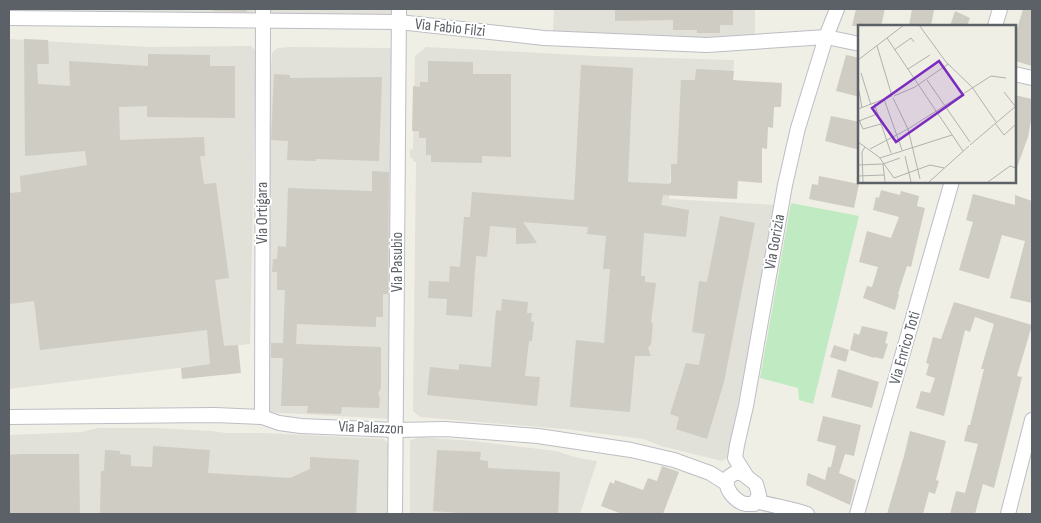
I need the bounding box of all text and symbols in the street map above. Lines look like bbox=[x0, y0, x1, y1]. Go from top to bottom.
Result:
street label: Via Fabio Filzi bbox=[414, 15, 486, 41]
inset map bbox=[858, 25, 1016, 182]
street label: Via Ortigara bbox=[253, 182, 272, 244]
street label: Via Gorizia bbox=[761, 213, 789, 271]
street label: Via Pasubio bbox=[388, 232, 407, 292]
street label: Via Enrico Toti bbox=[885, 309, 925, 387]
street label: Via Palazzon bbox=[338, 417, 404, 439]

